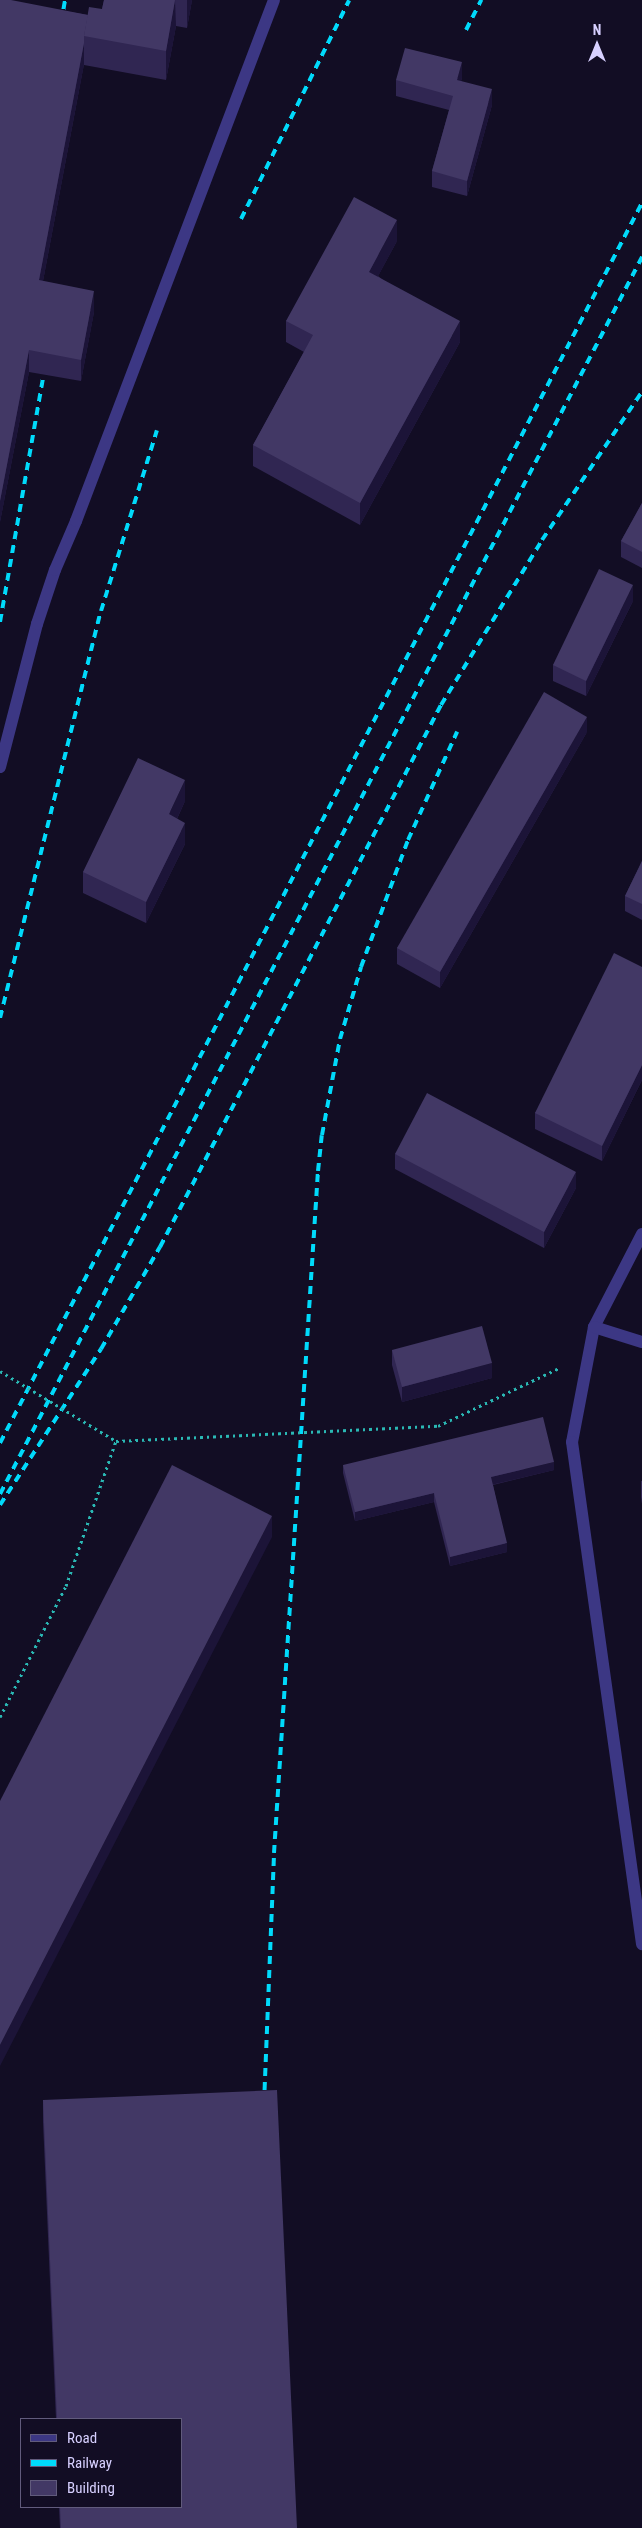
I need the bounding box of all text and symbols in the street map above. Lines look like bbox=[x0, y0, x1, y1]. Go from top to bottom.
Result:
north arrow bbox=[572, 20, 622, 70]
text: N bbox=[593, 22, 601, 38]
legend bbox=[20, 2418, 182, 2508]
text: Road bbox=[67, 2429, 97, 2447]
text: Railway bbox=[67, 2454, 112, 2472]
text: Building bbox=[67, 2479, 115, 2497]

